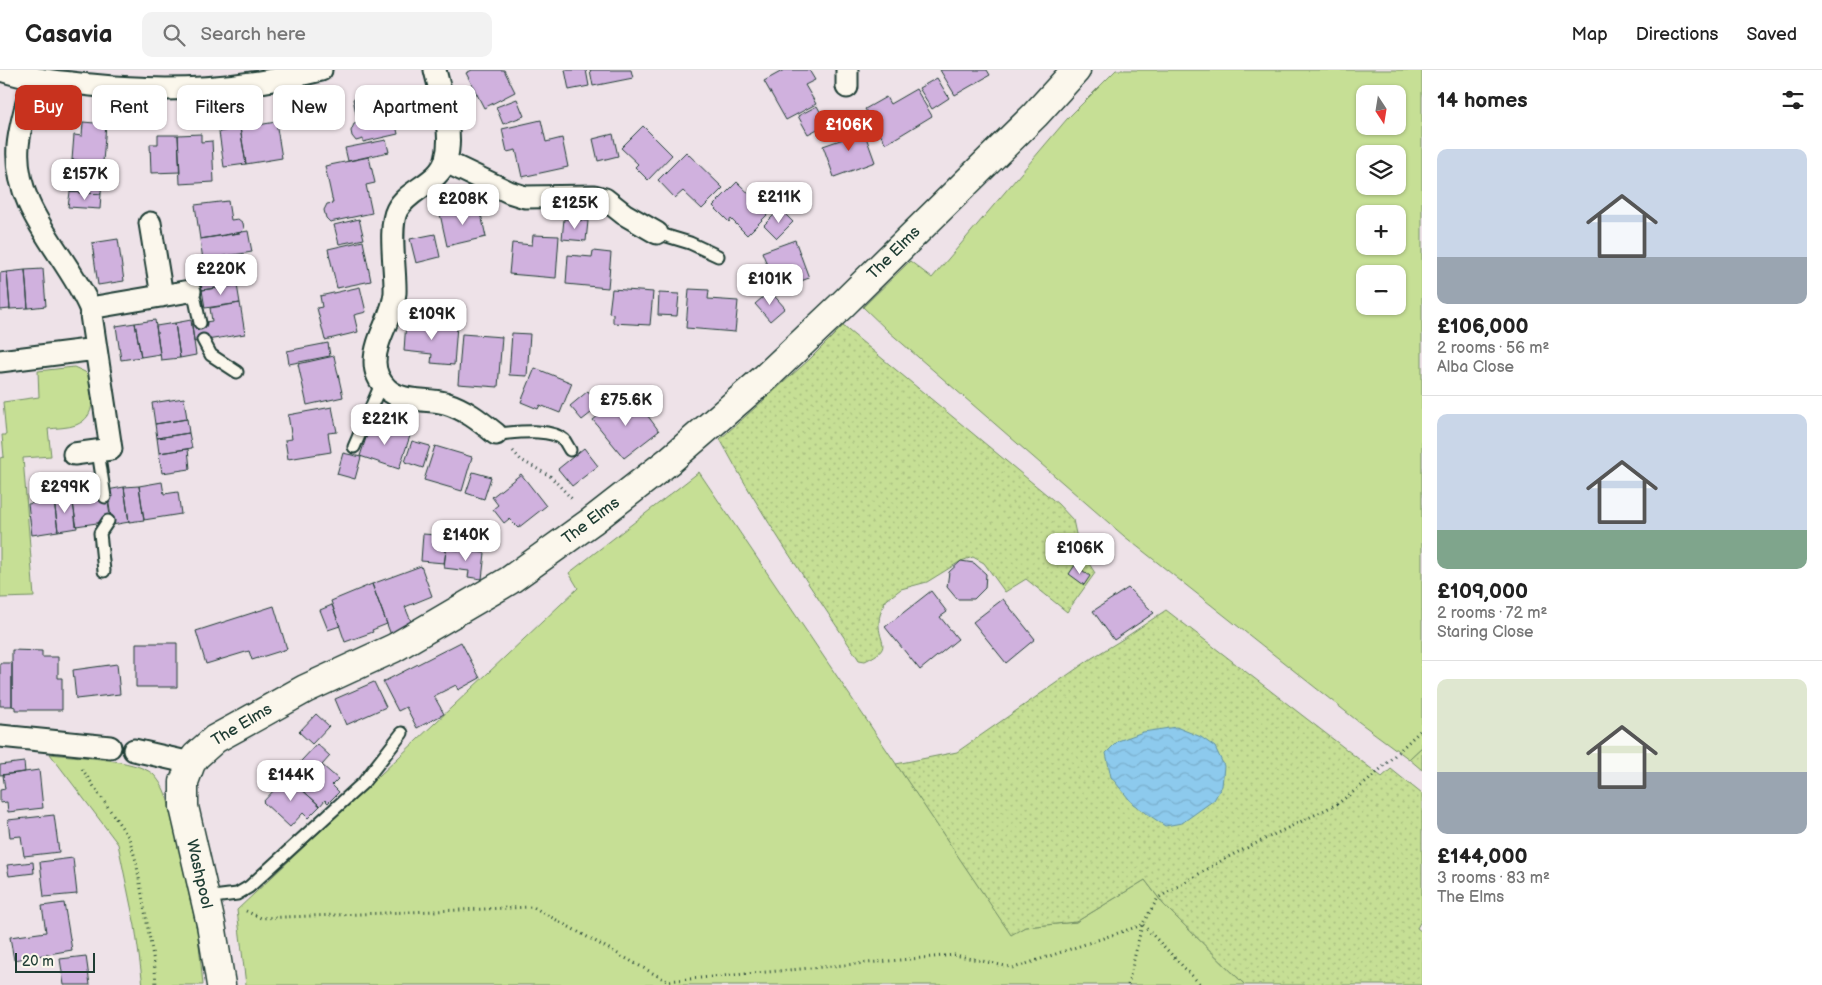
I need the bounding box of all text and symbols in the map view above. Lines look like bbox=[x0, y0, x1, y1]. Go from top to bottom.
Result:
search box bbox=[142, 12, 492, 57]
text: Casavia bbox=[25, 20, 112, 49]
icon: search bbox=[160, 21, 188, 49]
text: Search here bbox=[200, 23, 306, 46]
text: Map bbox=[1572, 24, 1608, 45]
text: Directions bbox=[1636, 24, 1718, 45]
text: Saved bbox=[1746, 24, 1797, 45]
chip: Buy bbox=[15, 85, 82, 130]
chip: Rent bbox=[92, 85, 167, 130]
chip: Filters bbox=[177, 85, 263, 130]
chip: New bbox=[273, 85, 345, 130]
chip: Apartment bbox=[355, 85, 476, 130]
north arrow bbox=[1356, 85, 1406, 135]
map controls bbox=[1356, 85, 1406, 315]
icon: filters bbox=[1779, 86, 1807, 114]
text: 14 homes bbox=[1437, 88, 1528, 113]
pin: £106K bbox=[814, 109, 884, 152]
text: £106K bbox=[825, 116, 873, 135]
button: layers bbox=[1356, 145, 1406, 195]
pin: £157K bbox=[50, 158, 120, 201]
text: £157K bbox=[62, 165, 108, 184]
icon: home bbox=[1577, 181, 1667, 271]
pin: £211K bbox=[744, 182, 814, 224]
pin: £208K bbox=[428, 184, 498, 226]
pin: £125K bbox=[540, 188, 610, 230]
text: £211K bbox=[757, 188, 801, 207]
text: £208K bbox=[438, 190, 488, 209]
text: £125K bbox=[552, 194, 598, 213]
button: + bbox=[1356, 205, 1406, 255]
street label: The Elms bbox=[864, 223, 924, 283]
pin: £220K bbox=[186, 254, 256, 296]
text: £220K bbox=[196, 260, 246, 279]
pin: £101K bbox=[735, 264, 805, 306]
button: − bbox=[1356, 265, 1406, 315]
text: £101K bbox=[748, 270, 792, 289]
pin: £109K bbox=[397, 298, 467, 341]
text: £109K bbox=[409, 305, 455, 324]
text: £106,000 bbox=[1437, 314, 1529, 339]
text: 2 rooms · 56 m² bbox=[1437, 339, 1549, 358]
text: Alba Close bbox=[1437, 358, 1514, 377]
pin: £75.6K bbox=[585, 384, 667, 427]
text: £75.6K bbox=[600, 391, 652, 410]
pin: £221K bbox=[350, 404, 420, 446]
text: £221K bbox=[362, 410, 408, 429]
icon: home bbox=[1577, 447, 1667, 537]
pin: £299K bbox=[30, 472, 100, 514]
text: £299K bbox=[40, 478, 90, 497]
street label: The Elms bbox=[558, 493, 624, 549]
pin: £140K bbox=[431, 520, 501, 562]
text: £140K bbox=[443, 526, 489, 545]
pin: £106K bbox=[1045, 532, 1115, 575]
text: £106K bbox=[1056, 539, 1104, 558]
text: £109,000 bbox=[1437, 579, 1528, 604]
text: 2 rooms · 72 m² bbox=[1437, 604, 1547, 623]
text: Staring Close bbox=[1437, 623, 1534, 642]
street label: The Elms bbox=[208, 700, 276, 750]
icon: home bbox=[1577, 712, 1667, 802]
pin: £144K bbox=[256, 760, 326, 802]
text: £144K bbox=[268, 766, 314, 785]
street label: Washpool bbox=[182, 838, 216, 910]
text: £144,000 bbox=[1437, 844, 1528, 869]
text: 3 rooms · 83 m² bbox=[1437, 869, 1550, 888]
text: The Elms bbox=[1437, 888, 1504, 907]
scale bar bbox=[15, 950, 95, 973]
text: 20 m bbox=[22, 953, 54, 970]

